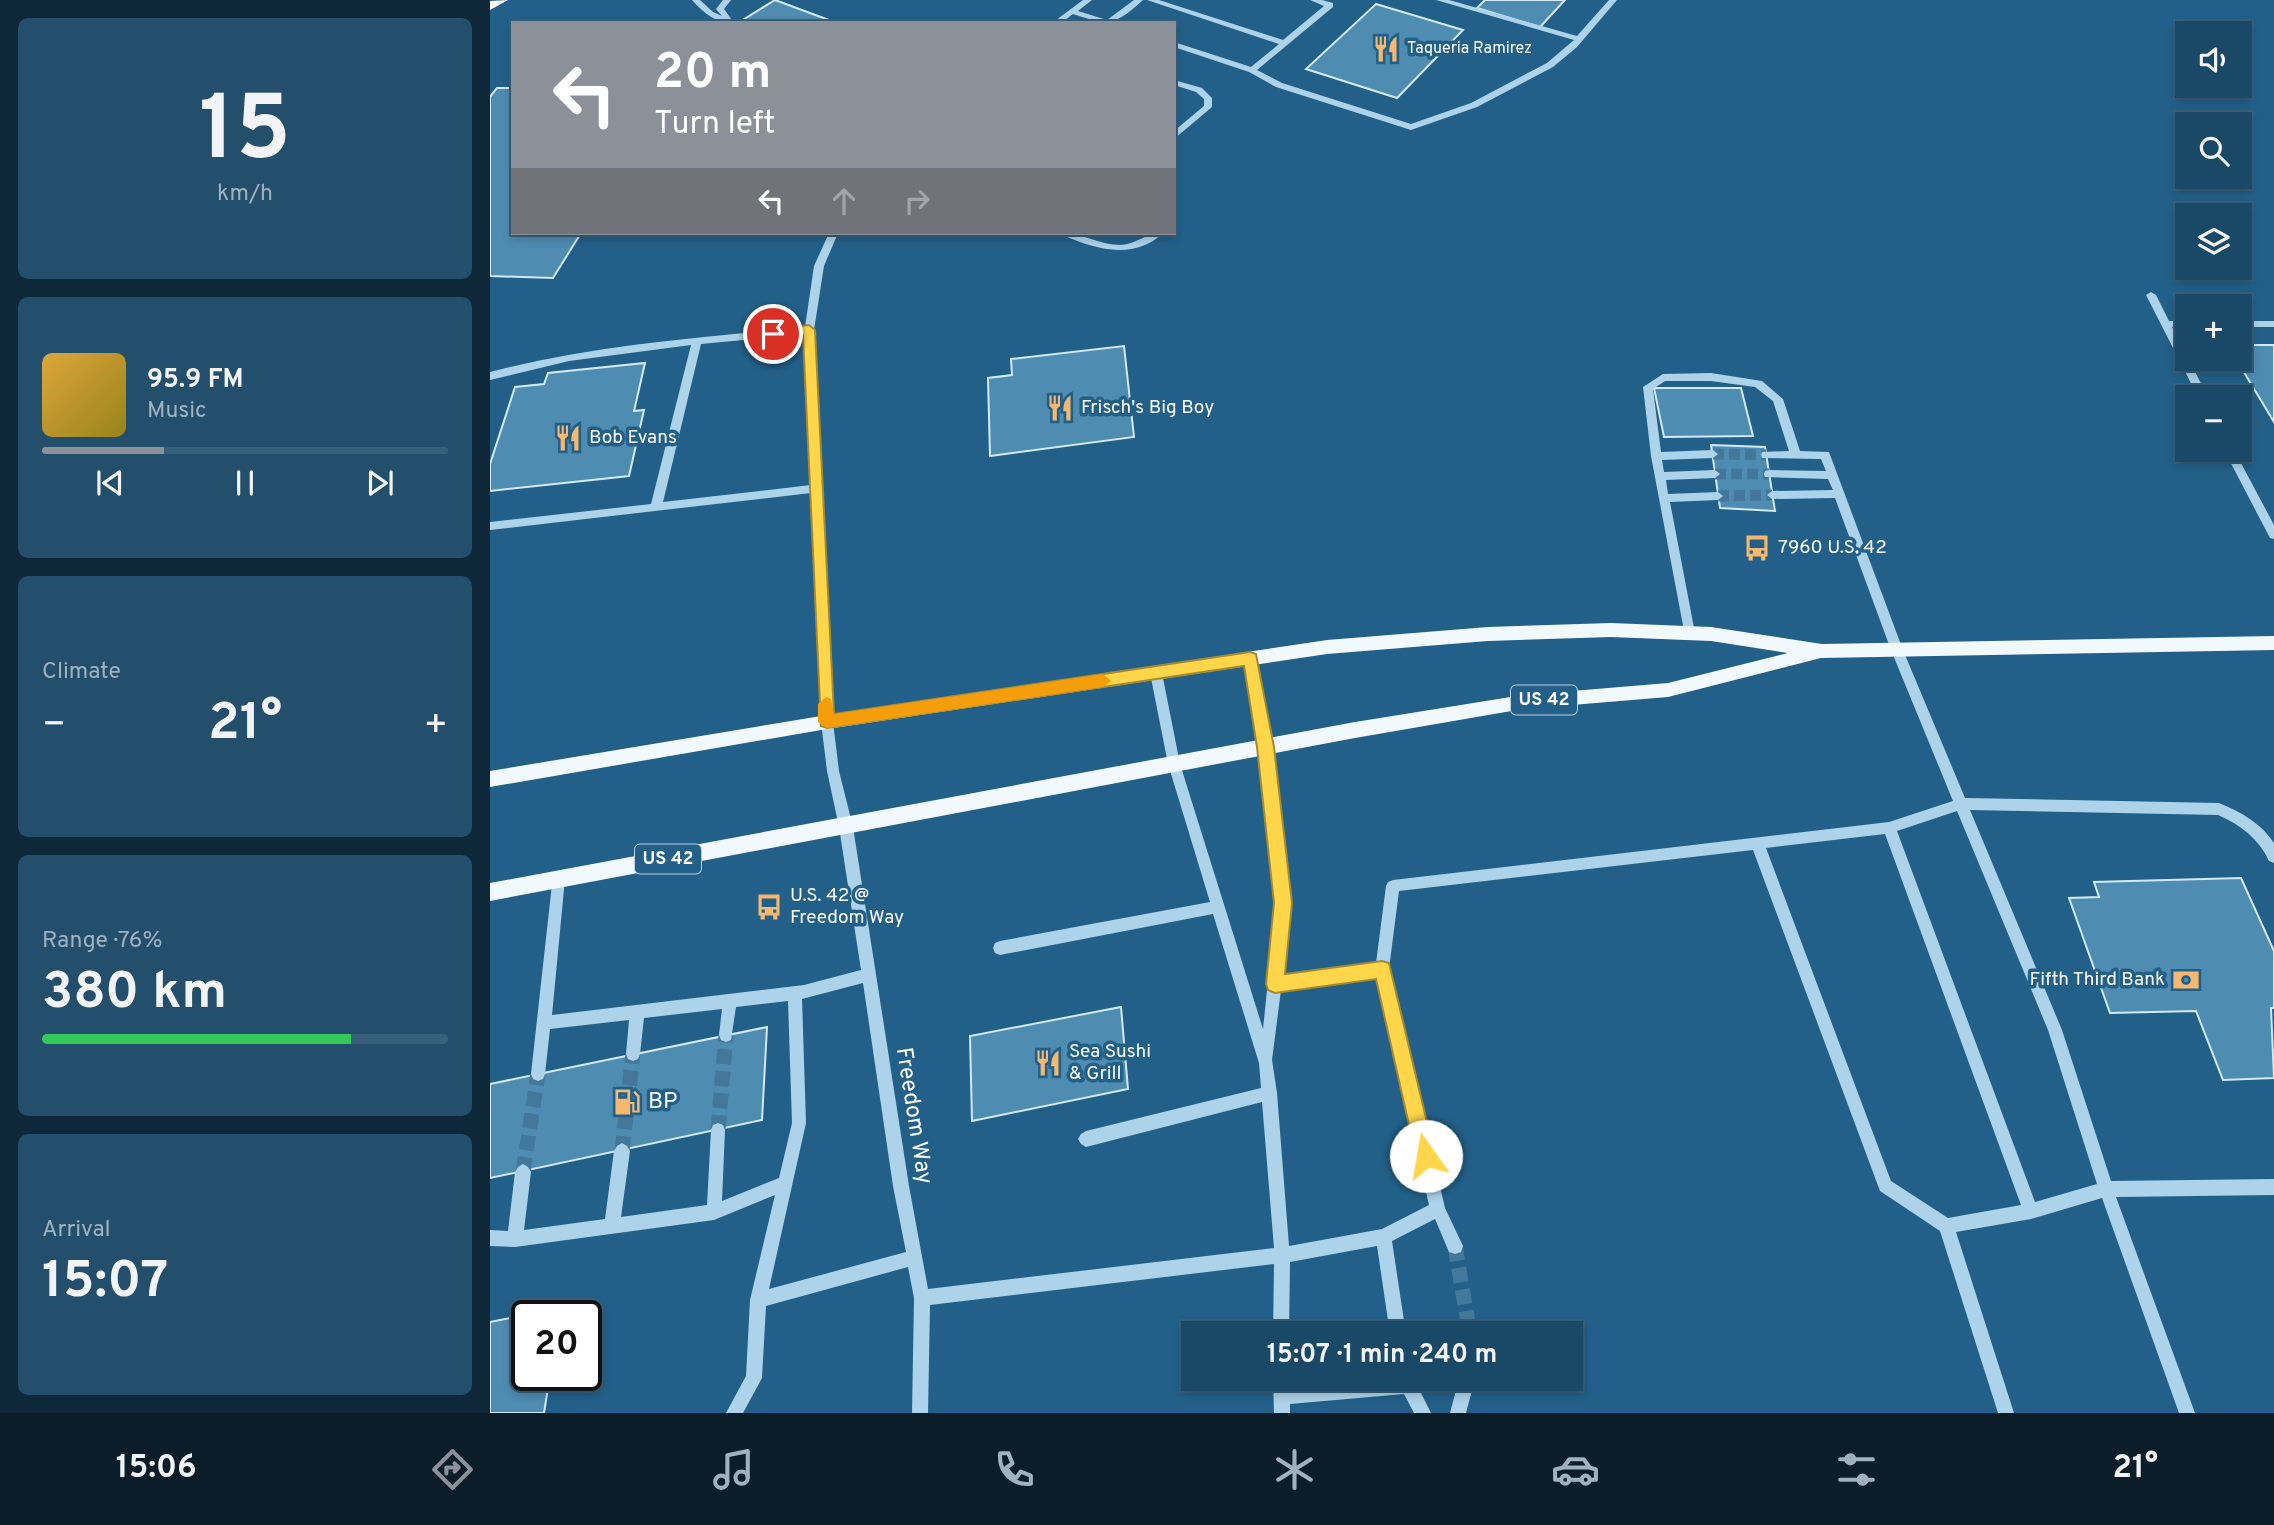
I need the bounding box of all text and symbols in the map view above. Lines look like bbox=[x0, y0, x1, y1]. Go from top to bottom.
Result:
map controls bbox=[2175, 21, 2252, 462]
button: sound bbox=[2175, 21, 2252, 98]
restaurant icon: Taqueria Ramirez bbox=[1371, 34, 1401, 64]
place label: Taqueria Ramirez bbox=[1407, 39, 1532, 59]
text: 20 m bbox=[654, 44, 771, 106]
icon: left bbox=[539, 49, 630, 140]
text: 15 bbox=[199, 77, 291, 192]
text: Turn left bbox=[654, 105, 775, 145]
button: search bbox=[2175, 112, 2252, 189]
text: km/h bbox=[217, 180, 273, 209]
icon: left bbox=[752, 182, 790, 220]
icon: ahead bbox=[825, 182, 863, 220]
icon: right bbox=[898, 182, 936, 220]
button: layers bbox=[2175, 203, 2252, 280]
button: + bbox=[2175, 294, 2252, 371]
pin bbox=[743, 304, 803, 364]
icon: arrive bbox=[754, 315, 792, 353]
text: 95.9 FM bbox=[147, 364, 244, 397]
button: − bbox=[2175, 385, 2252, 462]
restaurant icon: Frisch's Big Boy bbox=[1045, 393, 1075, 423]
place label: Frisch's Big Boy bbox=[1081, 396, 1214, 420]
text: Music bbox=[147, 397, 207, 426]
restaurant icon: Bob Evans bbox=[553, 423, 583, 453]
place label: Bob Evans bbox=[589, 426, 677, 450]
icon: previous bbox=[91, 464, 129, 502]
icon: pause bbox=[226, 464, 264, 502]
icon: next bbox=[361, 464, 399, 502]
bus stop icon: 7960 U.S. 42 bbox=[1742, 533, 1772, 563]
place label: 7960 U.S. 42 bbox=[1778, 536, 1887, 560]
text: Climate bbox=[42, 658, 121, 687]
road number: US 42 bbox=[1511, 686, 1577, 714]
text: 21° bbox=[208, 692, 282, 758]
text: − bbox=[42, 702, 67, 751]
text: + bbox=[423, 702, 448, 751]
road number: US 42 bbox=[635, 844, 701, 874]
place label: U.S. 42 @ Freedom Way bbox=[790, 884, 904, 930]
bus stop icon: U.S. 42 @ Freedom Way bbox=[754, 892, 784, 922]
text: Range · 76% bbox=[42, 927, 162, 956]
text: 380 km bbox=[42, 961, 227, 1027]
bank icon: Fifth Third Bank bbox=[2171, 965, 2201, 995]
place label: Fifth Third Bank bbox=[2029, 968, 2165, 992]
place label: Sea Sushi & Grill bbox=[1069, 1040, 1151, 1086]
street label: Freedom Way bbox=[888, 1045, 938, 1187]
restaurant icon: Sea Sushi & Grill bbox=[1033, 1048, 1063, 1078]
fuel station icon: BP bbox=[612, 1087, 642, 1117]
place label: BP bbox=[648, 1088, 677, 1117]
position arrow bbox=[1389, 1119, 1463, 1193]
text: Arrival bbox=[42, 1216, 111, 1245]
text: 15:07 bbox=[42, 1250, 168, 1316]
speed limit sign: 20 bbox=[511, 1300, 602, 1391]
text: 15:07 · 1 min · 240 m bbox=[1267, 1339, 1497, 1372]
icon: directions bbox=[428, 1445, 477, 1494]
icon: music bbox=[709, 1445, 758, 1494]
icon: phone bbox=[990, 1445, 1039, 1494]
icon: climate bbox=[1270, 1445, 1319, 1494]
icon: car bbox=[1551, 1445, 1600, 1494]
icon: filters bbox=[1832, 1445, 1881, 1494]
text: 15:06 bbox=[116, 1449, 197, 1489]
text: 21° bbox=[2112, 1449, 2158, 1489]

